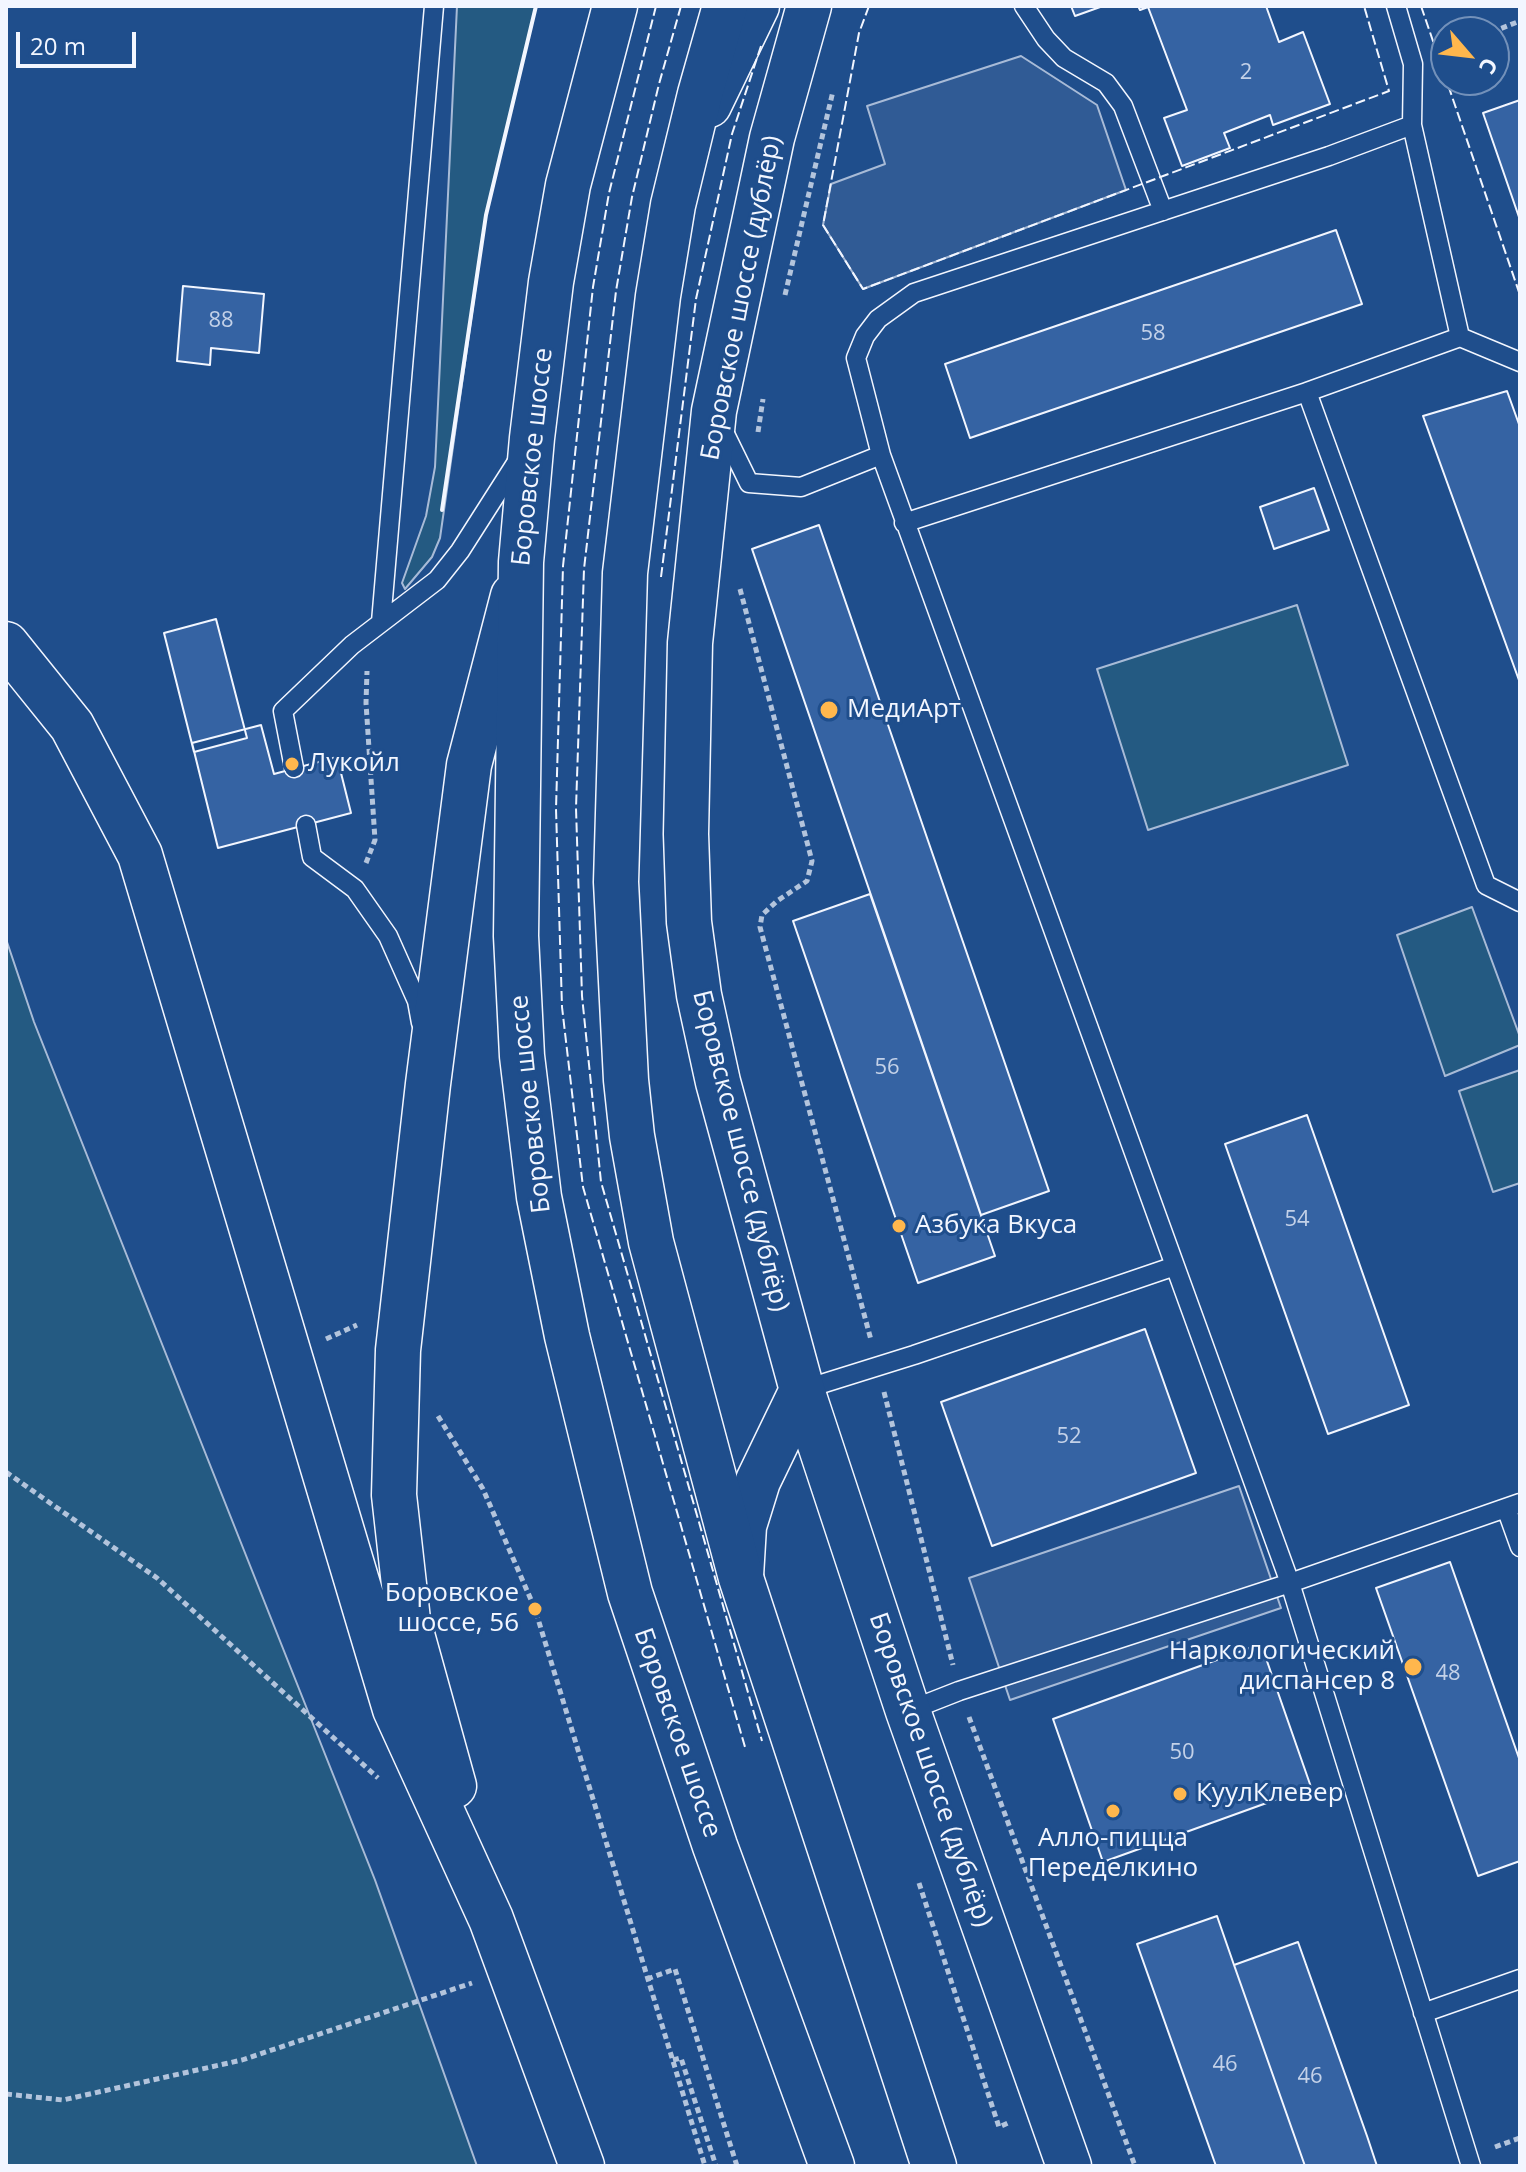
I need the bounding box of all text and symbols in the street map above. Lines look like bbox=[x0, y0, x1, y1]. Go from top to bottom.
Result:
scale bar bbox=[20, 16, 140, 66]
north arrow bbox=[1430, 16, 1510, 96]
text: 20 m bbox=[30, 29, 86, 62]
text: С bbox=[1473, 53, 1506, 80]
house number: 2 bbox=[1240, 60, 1252, 86]
street label: Боровское шоссе (дублёр) bbox=[695, 133, 789, 463]
house number: 88 bbox=[208, 308, 234, 334]
house number: 58 bbox=[1140, 321, 1166, 347]
street label: Боровское шоссе bbox=[506, 346, 560, 568]
place label: МедиАрт bbox=[847, 694, 961, 726]
marker: МедиАрт bbox=[818, 699, 840, 721]
place label: Лукойл bbox=[308, 748, 400, 780]
marker: Лукойл bbox=[283, 755, 301, 773]
street label: Боровское шоссе (дублёр) bbox=[685, 987, 795, 1315]
street label: Боровское шоссе bbox=[504, 993, 558, 1215]
house number: 56 bbox=[874, 1055, 900, 1081]
house number: 54 bbox=[1284, 1207, 1310, 1233]
place label: Азбука Вкуса bbox=[915, 1210, 1077, 1242]
marker: Азбука Вкуса bbox=[890, 1217, 908, 1235]
house number: 52 bbox=[1056, 1424, 1082, 1450]
place label: Боровское шоссе, 56 bbox=[385, 1578, 519, 1640]
marker: Боровское шоссе, 56 bbox=[526, 1600, 544, 1618]
street label: Боровское шоссе (дублёр) bbox=[862, 1609, 998, 1931]
street label: Боровское шоссе bbox=[627, 1624, 727, 1842]
place label: Наркологический диспансер 8 bbox=[1169, 1636, 1395, 1698]
marker: Наркологический диспансер 8 bbox=[1402, 1656, 1424, 1678]
house number: 48 bbox=[1435, 1661, 1461, 1687]
house number: 50 bbox=[1169, 1740, 1195, 1766]
place label: КуулКлевер bbox=[1196, 1778, 1344, 1810]
marker: КуулКлевер bbox=[1171, 1785, 1189, 1803]
marker: Алло-пицца Переделкино bbox=[1104, 1802, 1122, 1820]
place label: Алло-пицца Переделкино bbox=[1028, 1823, 1198, 1884]
house number: 46 bbox=[1212, 2052, 1238, 2078]
house number: 46 bbox=[1297, 2064, 1323, 2090]

